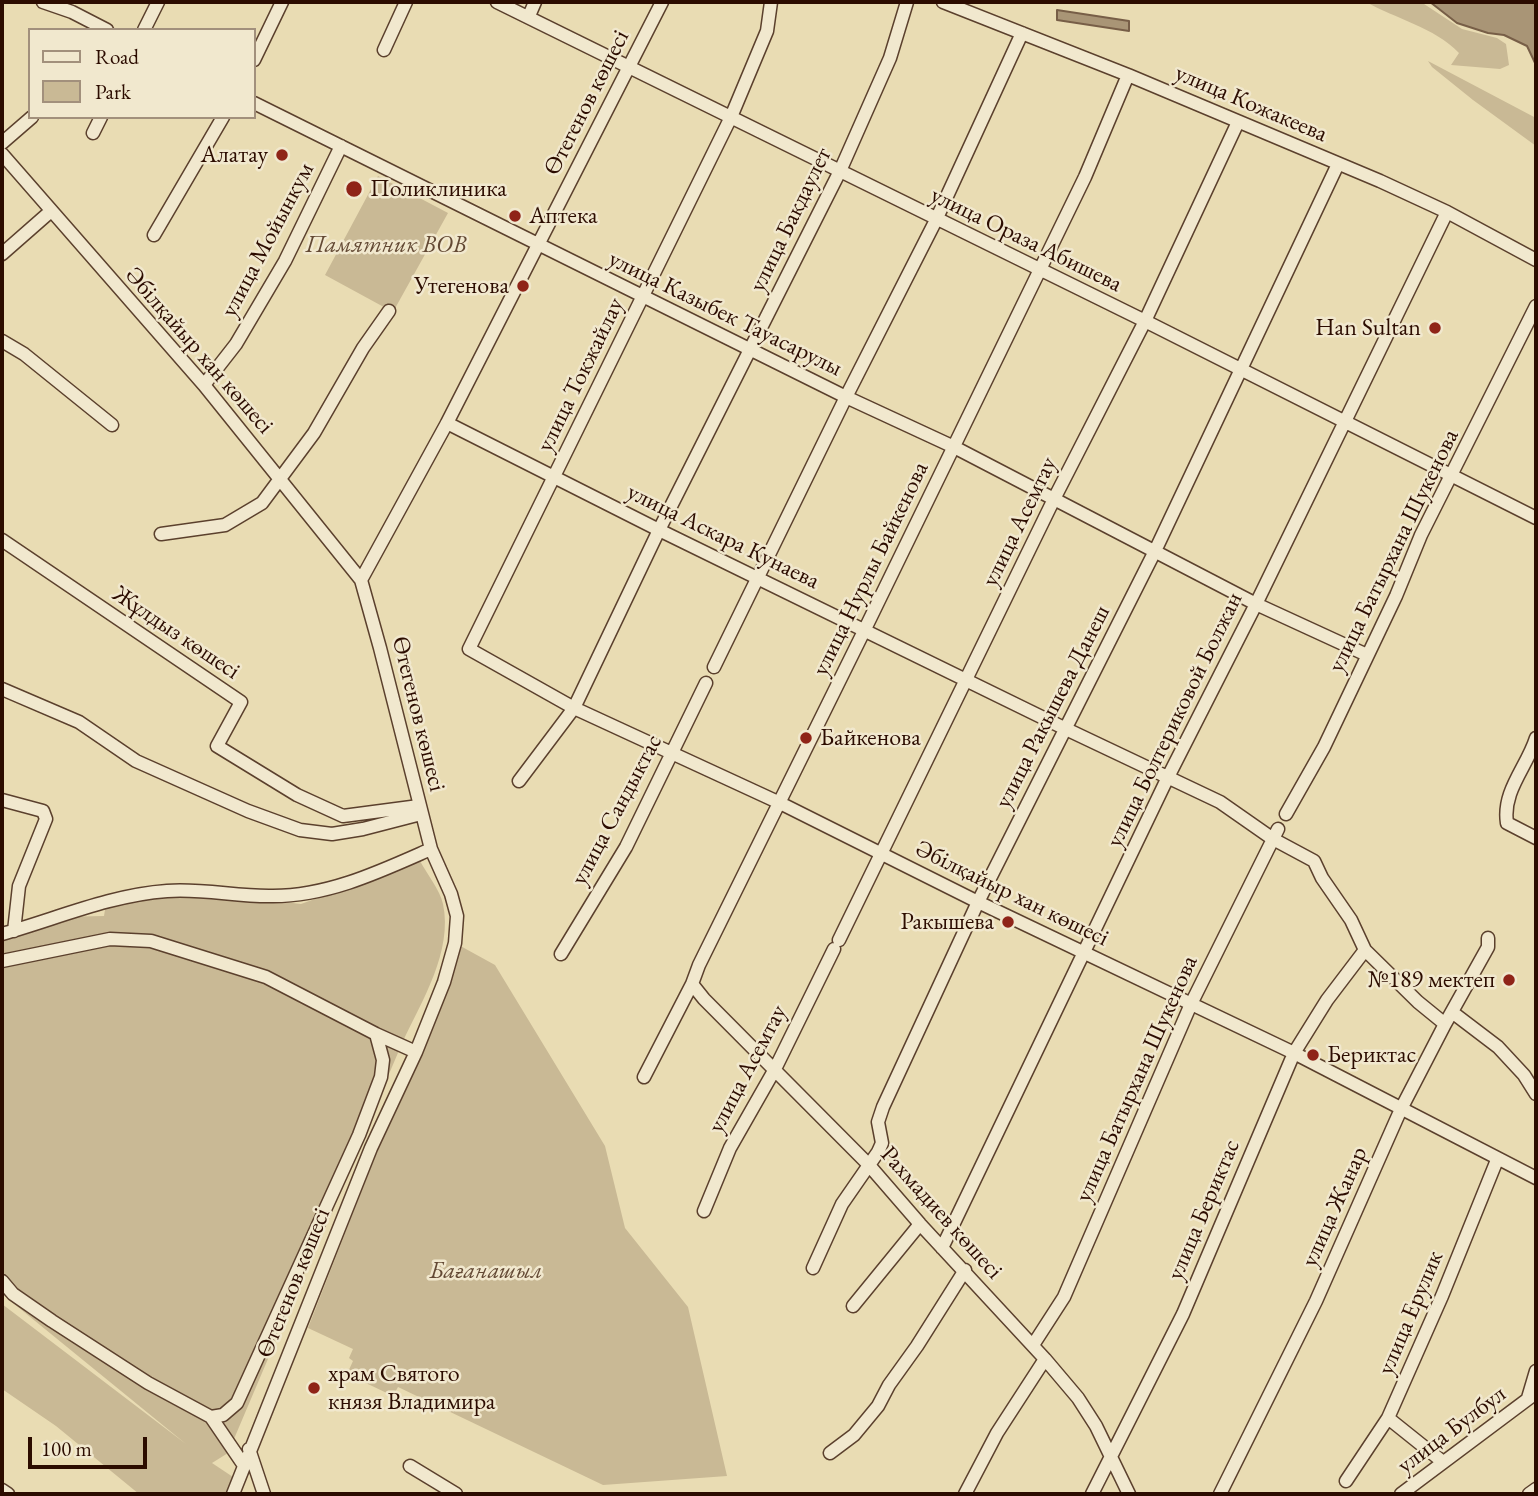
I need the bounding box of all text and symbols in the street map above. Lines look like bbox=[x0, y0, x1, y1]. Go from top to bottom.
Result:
street label: Өтегенов көшесі bbox=[538, 26, 636, 180]
legend bbox=[28, 28, 256, 119]
text: Road bbox=[95, 43, 139, 70]
street label: улица Кожакеева bbox=[1170, 59, 1332, 149]
text: Park bbox=[95, 78, 131, 105]
place label: Алатау bbox=[201, 141, 268, 169]
street label: улица Бакдаулет bbox=[744, 143, 838, 297]
marker: Алатау bbox=[274, 147, 290, 163]
street label: улица Мойынкум bbox=[215, 158, 321, 322]
place label: Поликлиника bbox=[370, 175, 507, 203]
marker: Поликлиника bbox=[344, 179, 364, 199]
street label: улица Ораза Абишева bbox=[925, 181, 1127, 299]
place label: Аптека bbox=[529, 202, 598, 230]
marker: Аптека bbox=[507, 208, 523, 224]
park label: Памятник ВОВ bbox=[306, 231, 466, 259]
street label: улица Казыбек Тауасарулы bbox=[603, 245, 847, 383]
street label: Әбілқайыр хан көшесі bbox=[119, 262, 279, 440]
place label: Утегенова bbox=[414, 272, 509, 300]
marker: Утегенова bbox=[515, 278, 531, 294]
street label: улица Токжайлау bbox=[531, 293, 631, 457]
place label: Han Sultan bbox=[1315, 314, 1421, 342]
marker: Han Sultan bbox=[1427, 320, 1443, 336]
street label: улица Батырхана Шукенова bbox=[1323, 425, 1465, 677]
street label: улица Асемтау bbox=[976, 452, 1064, 592]
street label: улица Нурлы Байкенова bbox=[807, 457, 935, 681]
street label: улица Аскара Кунаева bbox=[622, 478, 824, 596]
street label: Жұлдыз көшесі bbox=[107, 580, 245, 686]
street label: улица Болтериковой Болжан bbox=[1101, 588, 1249, 852]
street label: улица Ракышева Данеш bbox=[989, 601, 1117, 813]
street label: Өтегенов көшесі bbox=[385, 633, 451, 795]
place label: Байкенова bbox=[820, 724, 921, 752]
street label: улица Сандыктас bbox=[565, 730, 669, 890]
marker: Байкенова bbox=[798, 730, 814, 746]
street label: Әбілқайыр хан көшесі bbox=[911, 835, 1113, 953]
place label: Ракышева bbox=[901, 908, 994, 936]
marker: Ракышева bbox=[1000, 914, 1016, 930]
street label: улица Батырхана Шукенова bbox=[1070, 951, 1204, 1207]
place label: №189 мектеп bbox=[1368, 966, 1495, 994]
marker: №189 мектеп bbox=[1501, 972, 1517, 988]
street label: улица Асемтау bbox=[702, 1000, 794, 1138]
place label: Бериктас bbox=[1327, 1041, 1416, 1069]
marker: Бериктас bbox=[1305, 1047, 1321, 1063]
street label: улица Бериктас bbox=[1161, 1135, 1247, 1285]
street label: Рахмадиев көшесі bbox=[874, 1141, 1008, 1285]
street label: улица Жанар bbox=[1296, 1142, 1374, 1272]
street label: Өтегенов көшесі bbox=[251, 1204, 337, 1362]
street label: улица Ерулик bbox=[1372, 1247, 1450, 1379]
park label: Бағанашыл bbox=[430, 1257, 542, 1285]
place label: храм Святого князя Владимира bbox=[328, 1360, 495, 1416]
marker: храм Святого князя Владимира bbox=[306, 1380, 322, 1396]
street label: улица Булбул bbox=[1392, 1380, 1512, 1480]
scale bar bbox=[32, 1422, 150, 1466]
text: 100 m bbox=[41, 1435, 92, 1462]

